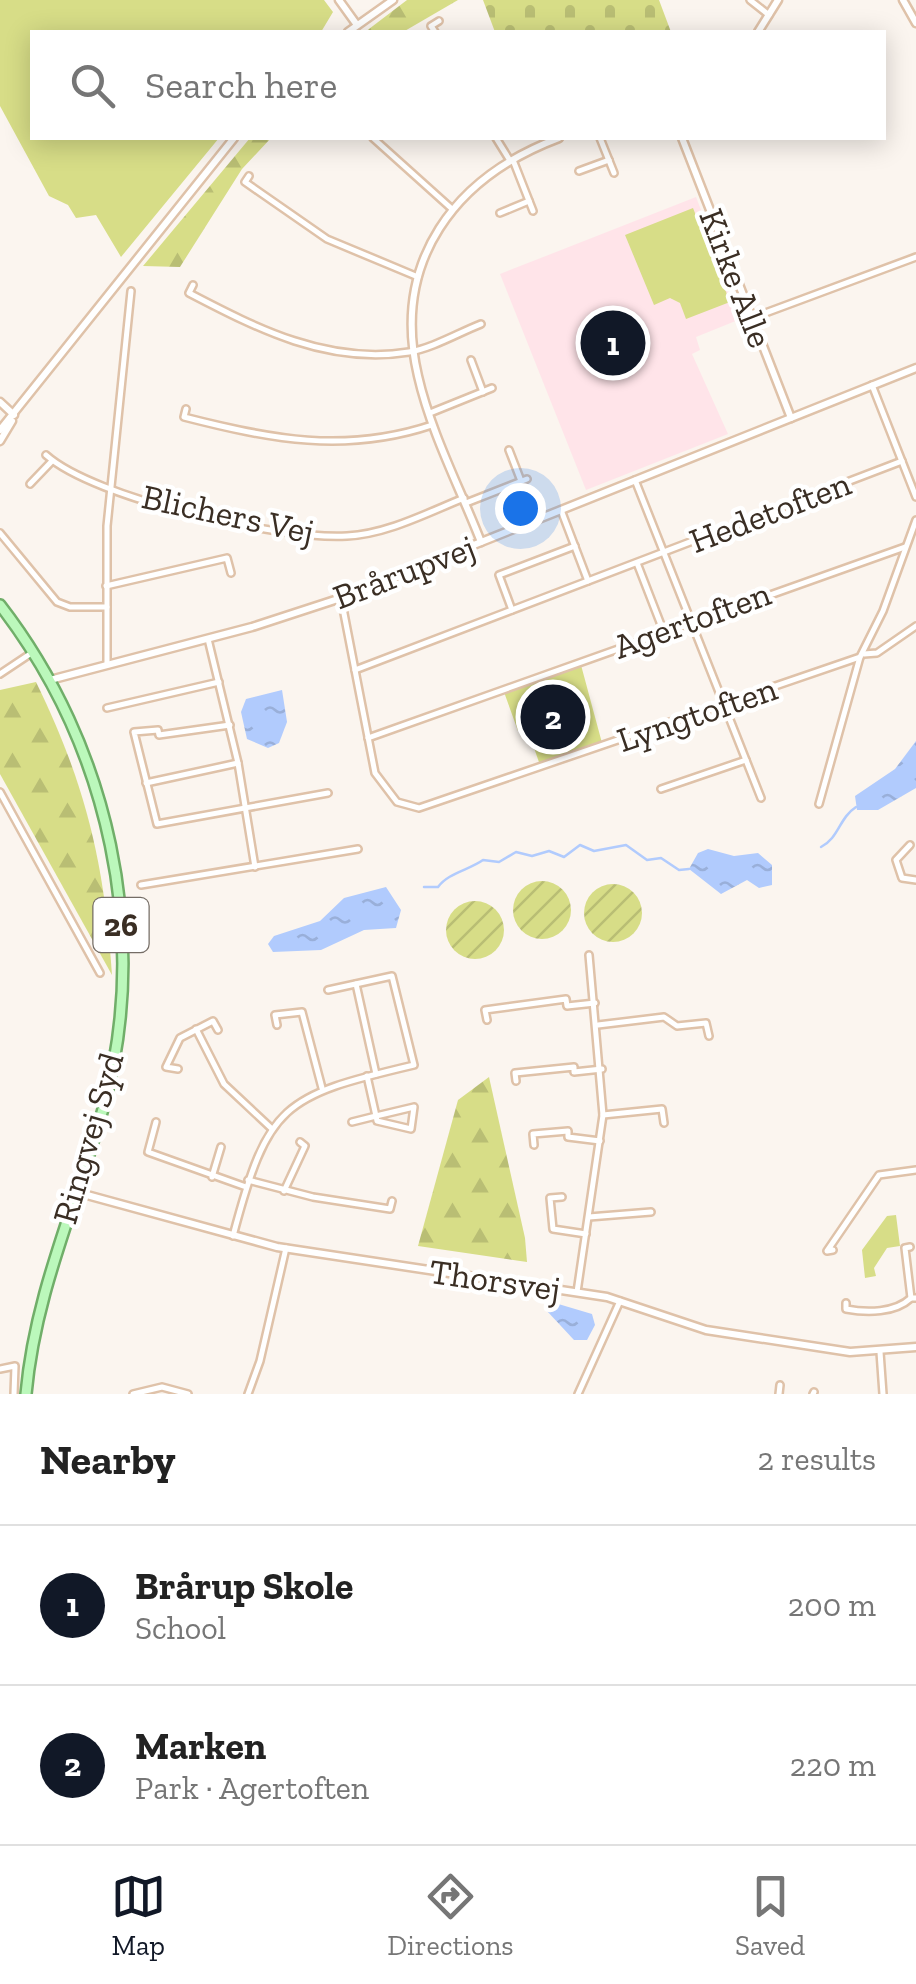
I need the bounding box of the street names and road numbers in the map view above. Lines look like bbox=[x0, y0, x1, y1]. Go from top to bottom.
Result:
street label: Kirke Alle bbox=[690, 203, 782, 353]
street label: Hedetoften bbox=[683, 462, 857, 562]
street label: Blichers Vej bbox=[138, 475, 318, 553]
street label: Brårupvej bbox=[327, 526, 481, 618]
street label: Agertoften bbox=[608, 572, 776, 668]
street label: Lyngtoften bbox=[611, 667, 783, 761]
road number: 26 bbox=[94, 898, 148, 952]
street label: Ringvej Syd bbox=[44, 1048, 132, 1228]
street label: Thorsvej bbox=[427, 1250, 563, 1310]

